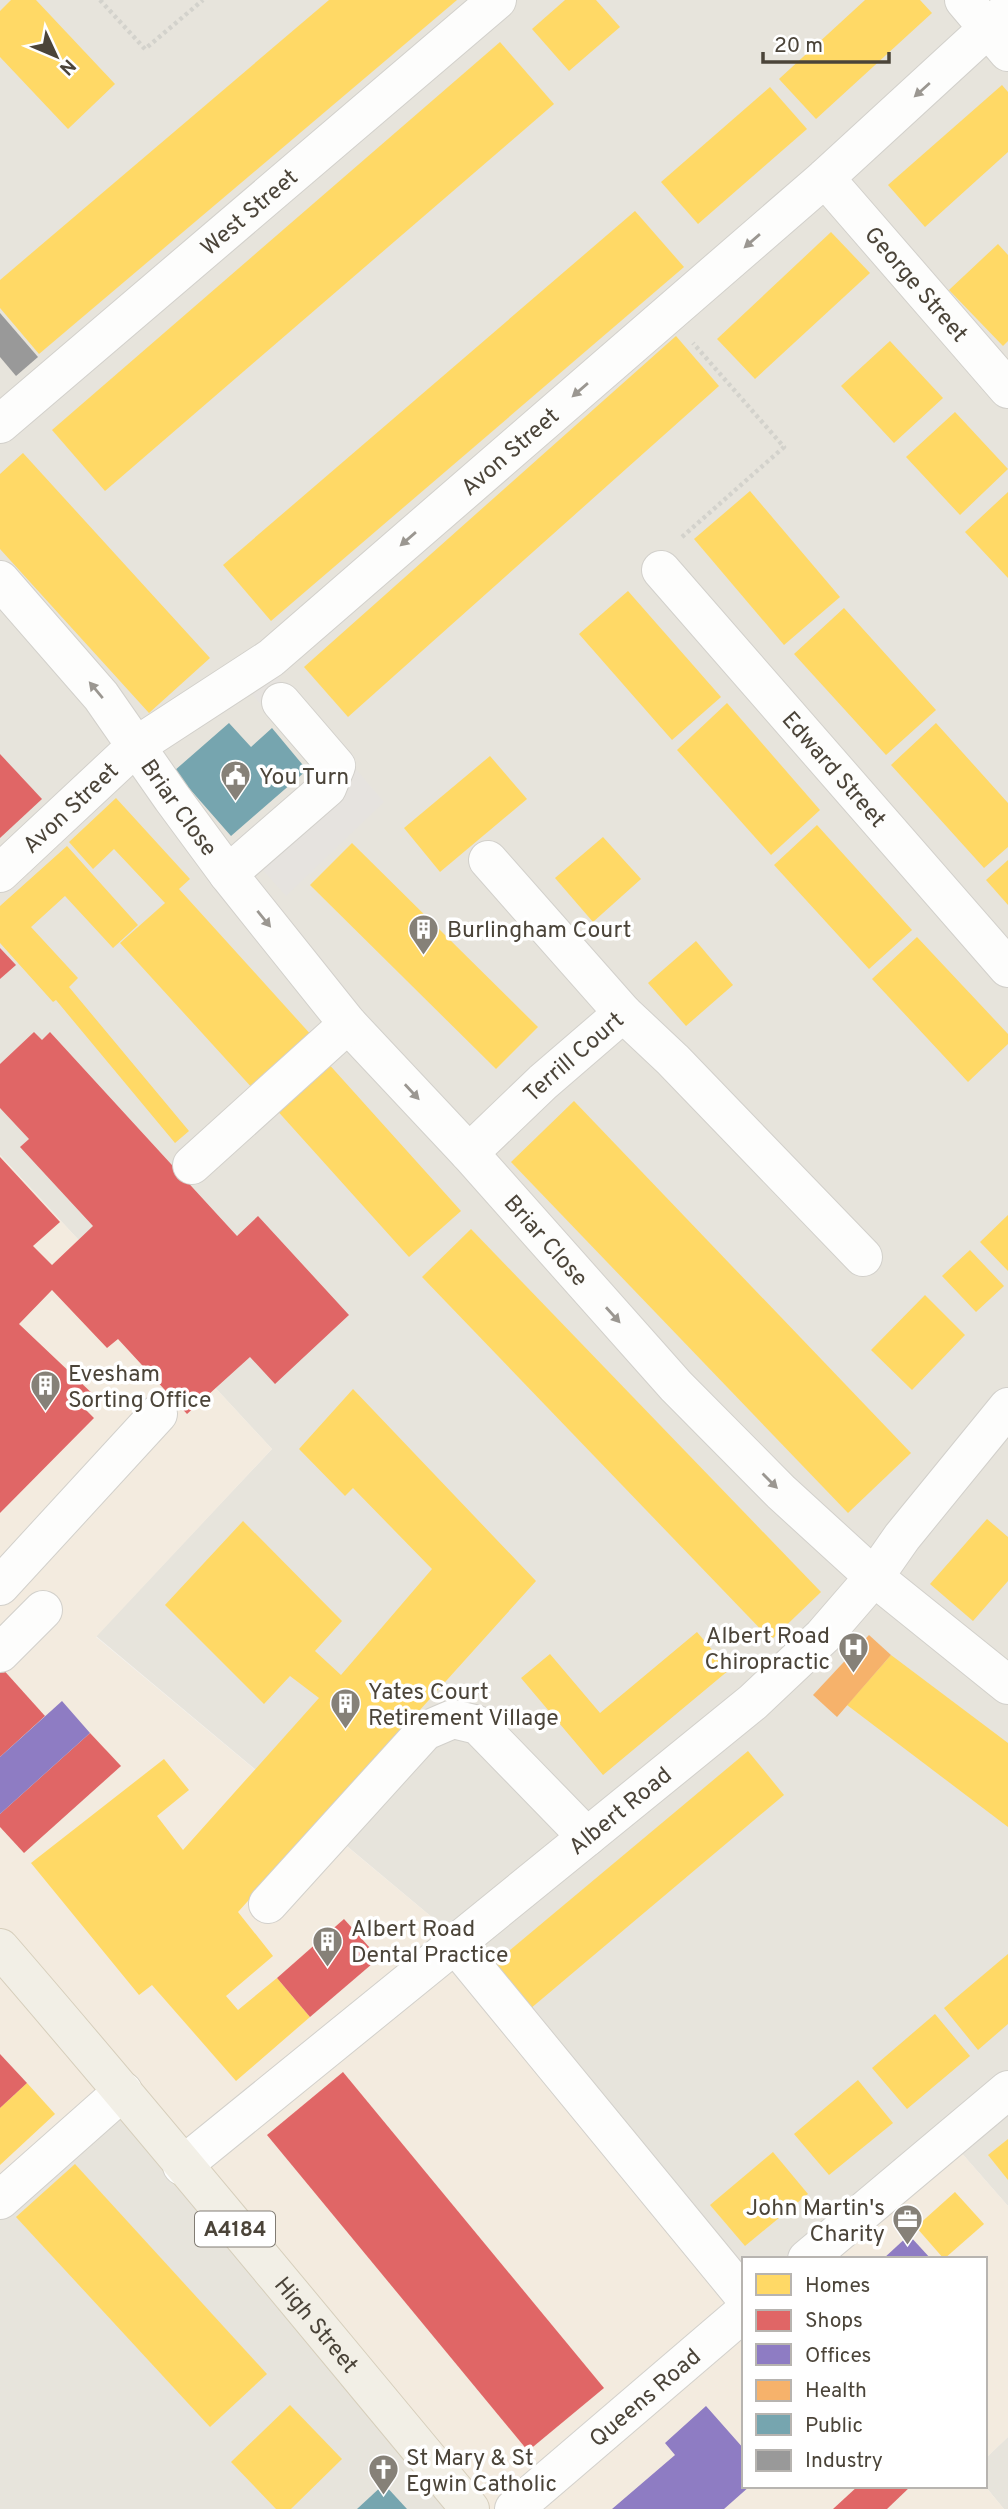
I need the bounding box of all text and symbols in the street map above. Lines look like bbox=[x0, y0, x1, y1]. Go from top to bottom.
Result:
north arrow bbox=[21, 21, 91, 91]
scale bar bbox=[763, 21, 889, 65]
text: 20 m bbox=[774, 33, 823, 60]
text: N bbox=[53, 53, 80, 80]
one-way arrow bbox=[914, 81, 931, 97]
street label: West Street bbox=[196, 164, 305, 263]
street label: George Street bbox=[857, 222, 973, 349]
one-way arrow bbox=[743, 233, 760, 248]
one-way arrow bbox=[571, 382, 588, 397]
street label: Avon Street bbox=[456, 403, 566, 504]
one-way arrow bbox=[399, 531, 417, 547]
one-way arrow bbox=[89, 682, 104, 700]
street label: Edward Street bbox=[774, 707, 891, 835]
street label: Briar Close bbox=[133, 755, 222, 863]
street label: Avon Street bbox=[18, 758, 126, 861]
public building icon: You Turn bbox=[219, 759, 253, 803]
place label: You Turn bbox=[259, 764, 349, 793]
one-way arrow bbox=[256, 910, 271, 927]
building icon: Burlingham Court bbox=[407, 912, 441, 956]
place label: Burlingham Court bbox=[447, 917, 631, 946]
street label: Terrill Court bbox=[518, 1007, 631, 1110]
one-way arrow bbox=[403, 1083, 419, 1100]
street label: Briar Close bbox=[496, 1190, 593, 1294]
one-way arrow bbox=[605, 1307, 620, 1324]
place label: Evesham Sorting Office bbox=[68, 1361, 211, 1416]
building icon: Evesham Sorting Office bbox=[28, 1369, 62, 1413]
one-way arrow bbox=[761, 1472, 778, 1489]
place label: Albert Road Chiropractic bbox=[705, 1623, 830, 1678]
hospital icon: Albert Road Chiropractic bbox=[836, 1631, 870, 1675]
place label: Yates Court Retirement Village bbox=[368, 1679, 559, 1734]
building icon: Yates Court Retirement Village bbox=[328, 1687, 362, 1731]
street label: Albert Road bbox=[564, 1762, 679, 1863]
place label: Albert Road Dental Practice bbox=[351, 1916, 508, 1971]
building icon: Albert Road Dental Practice bbox=[311, 1924, 345, 1968]
place label: John Martin's Charity bbox=[746, 2195, 885, 2250]
office icon: John Martin's Charity bbox=[891, 2203, 925, 2247]
road number: A4184 bbox=[195, 2212, 275, 2246]
legend bbox=[742, 2257, 987, 2488]
street label: High Street bbox=[266, 2272, 363, 2380]
text: Homes bbox=[805, 2273, 870, 2300]
text: Shops bbox=[805, 2308, 863, 2335]
street label: Queens Road bbox=[585, 2343, 708, 2455]
text: Offices bbox=[805, 2343, 871, 2370]
text: Health bbox=[805, 2378, 867, 2405]
text: Public bbox=[805, 2413, 863, 2440]
place label: St Mary & St Egwin Catholic bbox=[406, 2445, 557, 2500]
text: Industry bbox=[805, 2448, 883, 2475]
church icon: St Mary & St Egwin Catholic bbox=[366, 2453, 400, 2497]

